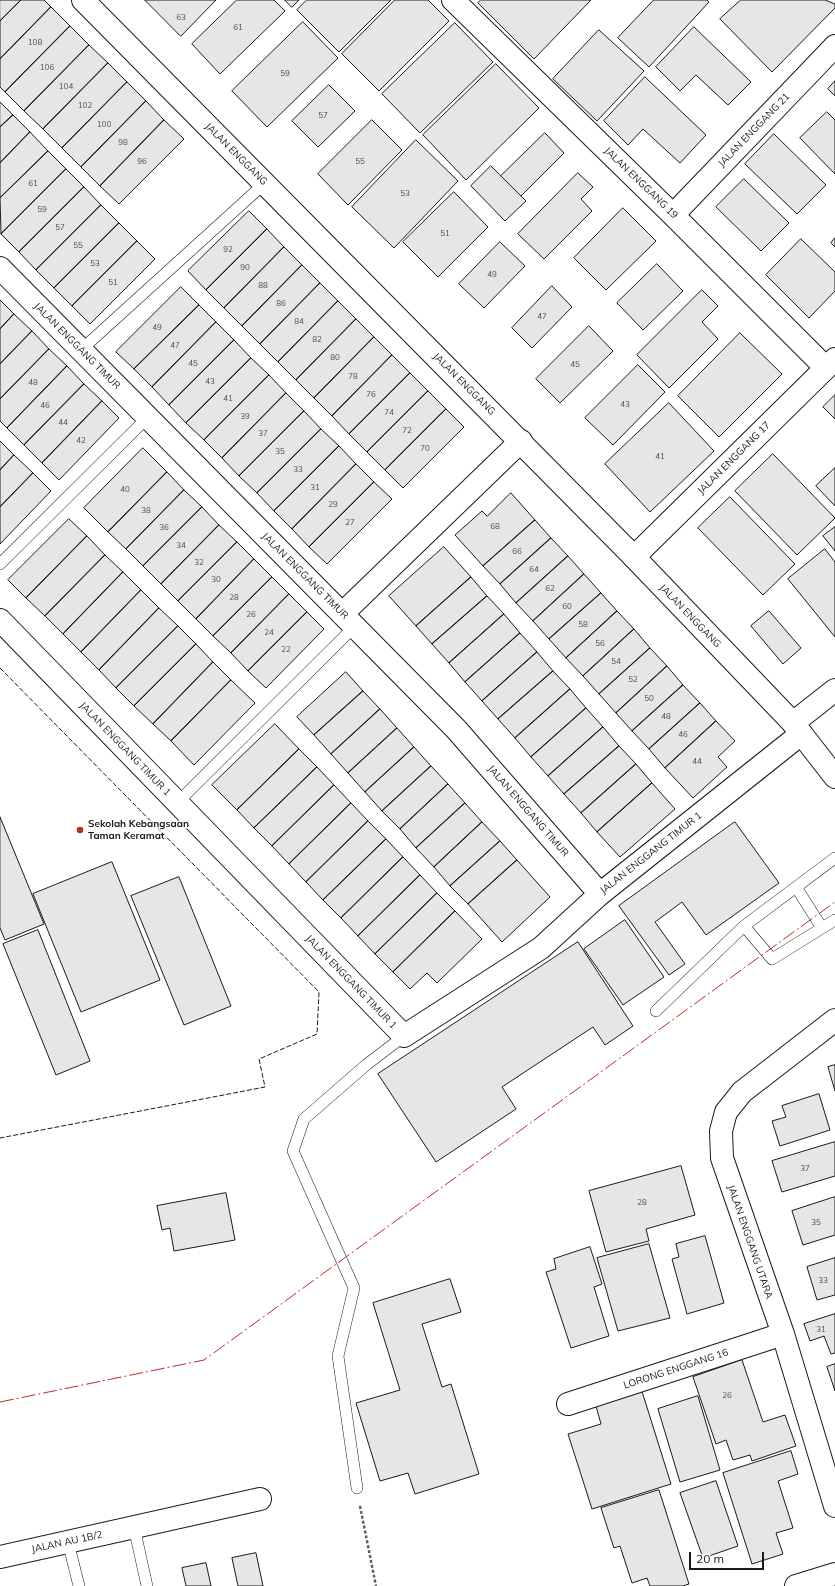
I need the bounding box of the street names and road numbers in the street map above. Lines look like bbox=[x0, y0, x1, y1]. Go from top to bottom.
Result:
street label: JALAN ENGGANG 21 bbox=[716, 91, 792, 169]
street label: JALAN ENGGANG bbox=[202, 120, 270, 188]
street label: JALAN ENGGANG 19 bbox=[602, 145, 680, 221]
street label: JALAN ENGGANG TIMUR bbox=[31, 300, 123, 392]
street label: JALAN ENGGANG bbox=[430, 350, 498, 418]
street label: JALAN ENGGANG 17 bbox=[695, 419, 773, 497]
street label: JALAN ENGGANG TIMUR bbox=[259, 530, 351, 622]
street label: JALAN ENGGANG bbox=[657, 582, 723, 650]
street label: JALAN ENGGANG TIMUR 1 bbox=[77, 699, 173, 799]
street label: JALAN ENGGANG TIMUR bbox=[485, 763, 571, 859]
street label: JALAN ENGGANG TIMUR 1 bbox=[598, 809, 704, 897]
street label: JALAN ENGGANG TIMUR 1 bbox=[303, 932, 399, 1032]
street label: JALAN ENGGANG UTARA bbox=[725, 1183, 775, 1301]
street label: LORONG ENGGANG 16 bbox=[622, 1346, 730, 1392]
street label: JALAN AU 1B/2 bbox=[30, 1529, 104, 1555]

